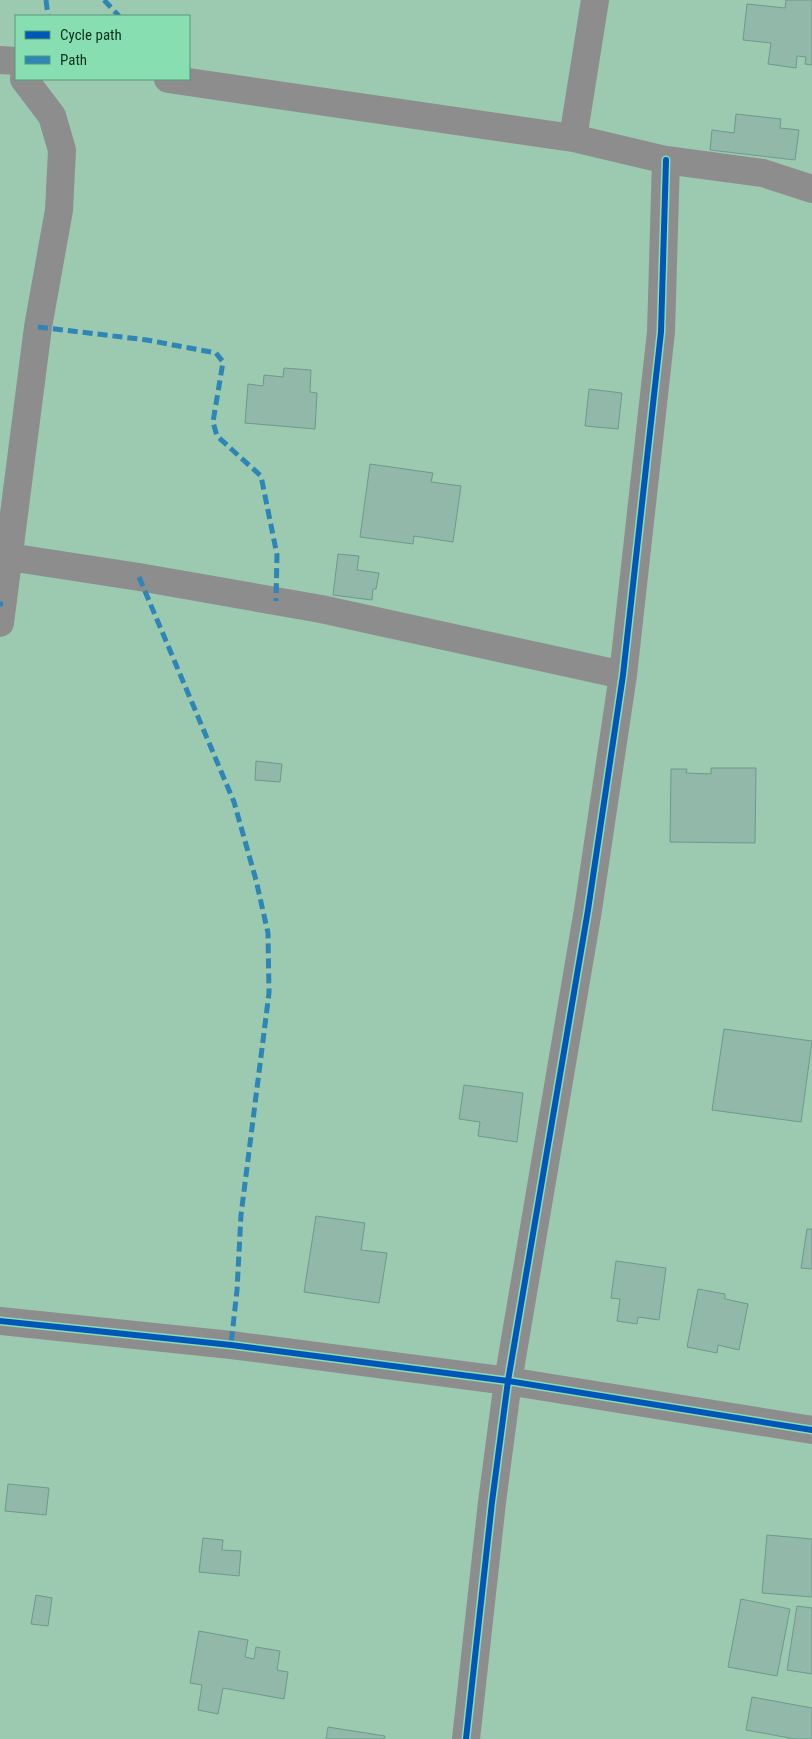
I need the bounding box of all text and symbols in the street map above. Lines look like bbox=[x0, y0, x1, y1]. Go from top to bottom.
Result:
legend bbox=[15, 15, 190, 80]
text: Cycle path bbox=[60, 26, 122, 44]
text: Path bbox=[60, 51, 87, 69]

